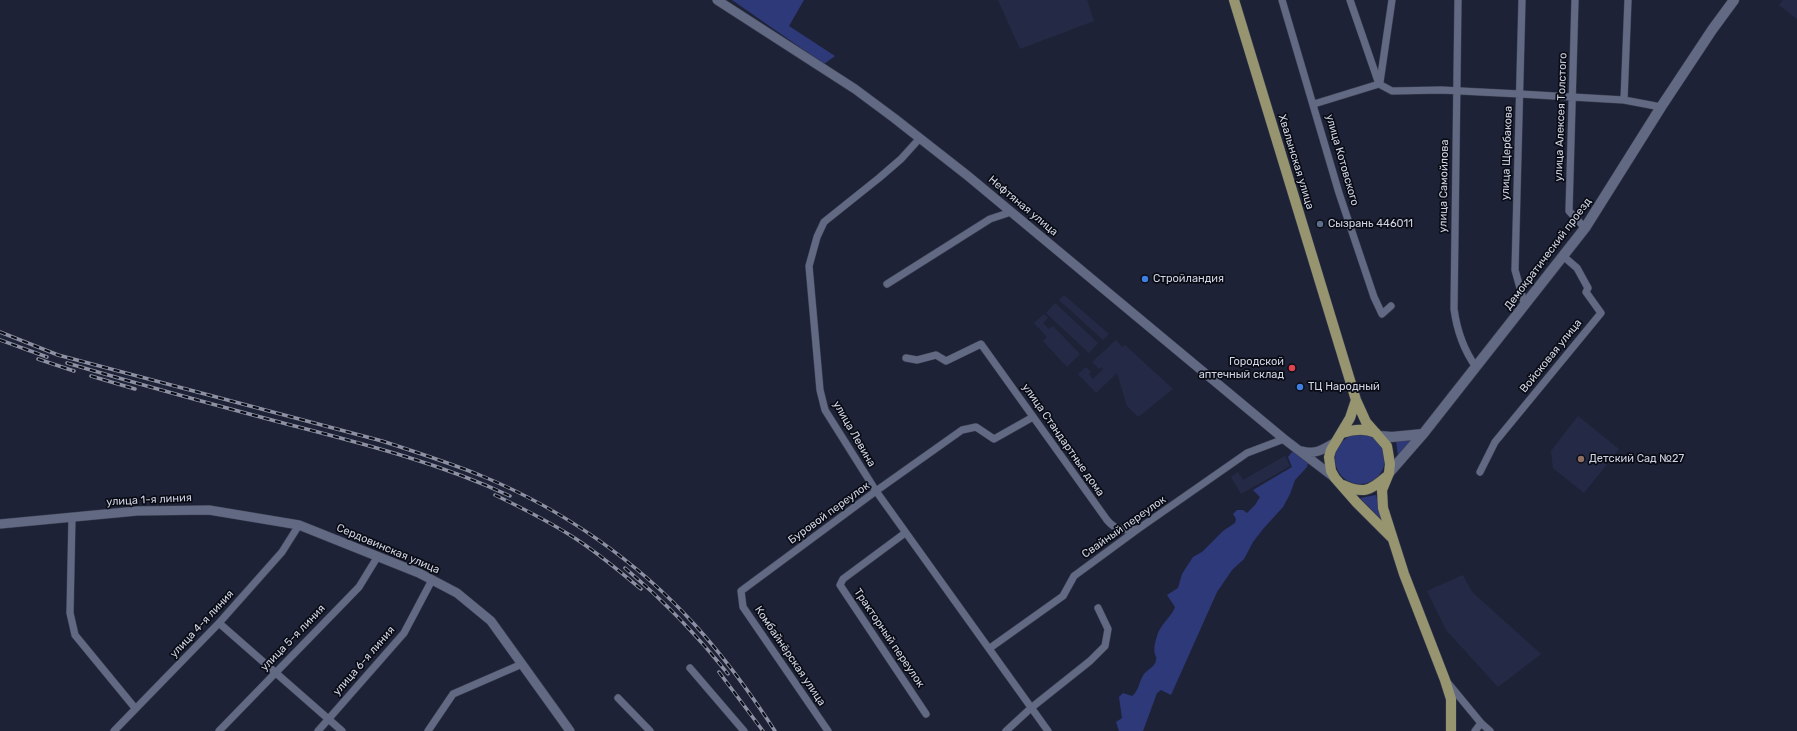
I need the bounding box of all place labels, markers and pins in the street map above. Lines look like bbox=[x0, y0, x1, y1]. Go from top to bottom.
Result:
place label: Сызрань 446011 bbox=[1328, 217, 1413, 231]
marker: Сызрань 446011 bbox=[1315, 219, 1325, 229]
place label: Стройландия bbox=[1153, 272, 1224, 286]
marker: Стройландия bbox=[1140, 274, 1150, 284]
place label: Городской аптечный склад bbox=[1199, 355, 1284, 381]
marker: Городской аптечный склад bbox=[1287, 363, 1297, 373]
place label: ТЦ Народный bbox=[1308, 380, 1380, 394]
marker: ТЦ Народный bbox=[1295, 382, 1305, 392]
place label: Детский Сад №27 bbox=[1589, 452, 1684, 466]
marker: Детский Сад №27 bbox=[1576, 454, 1586, 464]

